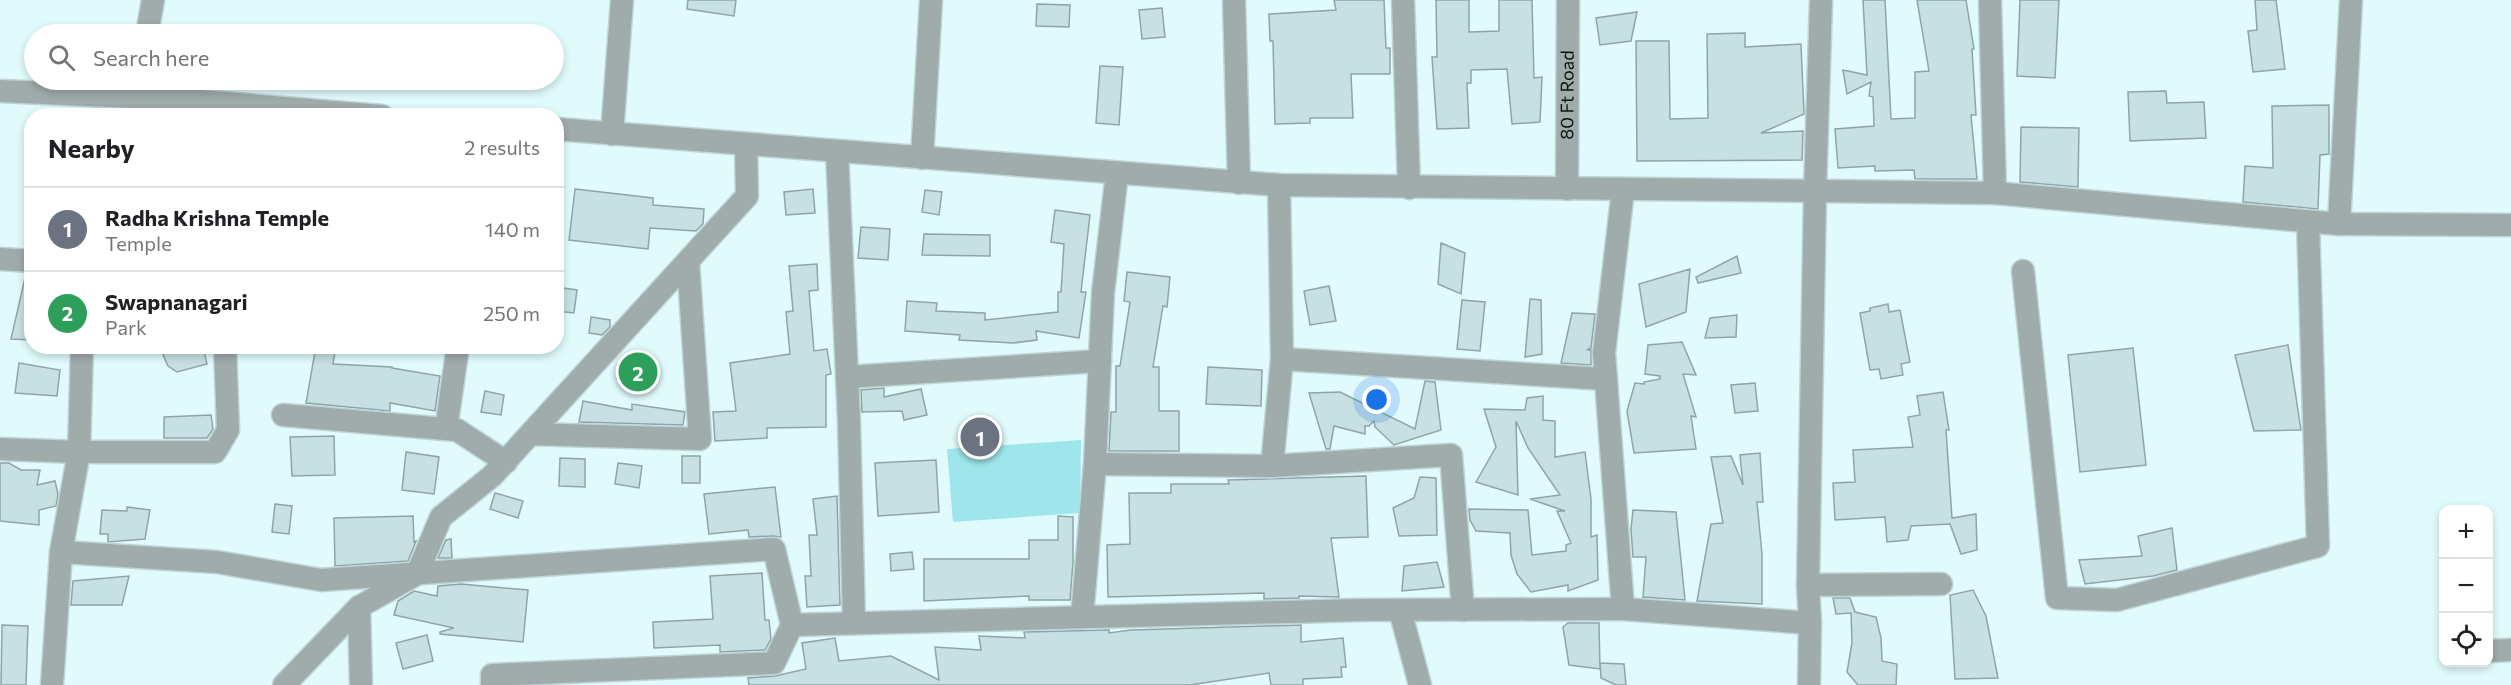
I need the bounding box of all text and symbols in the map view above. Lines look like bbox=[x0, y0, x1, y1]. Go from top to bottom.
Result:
search box bbox=[24, 24, 564, 90]
icon: search bbox=[45, 41, 78, 74]
text: Search here bbox=[93, 44, 209, 71]
street label: 80 Ft Road bbox=[1555, 50, 1578, 140]
text: Nearby bbox=[48, 132, 135, 163]
text: 2 results bbox=[464, 135, 540, 159]
text: Radha Krishna Temple bbox=[105, 204, 329, 231]
text: 1 bbox=[63, 217, 72, 241]
text: 140 m bbox=[485, 217, 540, 241]
text: Temple bbox=[105, 231, 172, 255]
text: Swapnanagari bbox=[105, 288, 248, 315]
text: 2 bbox=[62, 301, 73, 325]
text: 250 m bbox=[483, 301, 540, 325]
text: Park bbox=[105, 315, 147, 339]
pin: 2 bbox=[618, 350, 658, 394]
your location bbox=[1362, 385, 1391, 414]
pin: 1 bbox=[960, 414, 1000, 460]
map controls bbox=[2439, 505, 2493, 667]
button: + bbox=[2439, 505, 2493, 559]
button: − bbox=[2439, 559, 2493, 613]
button: locate bbox=[2439, 613, 2493, 667]

